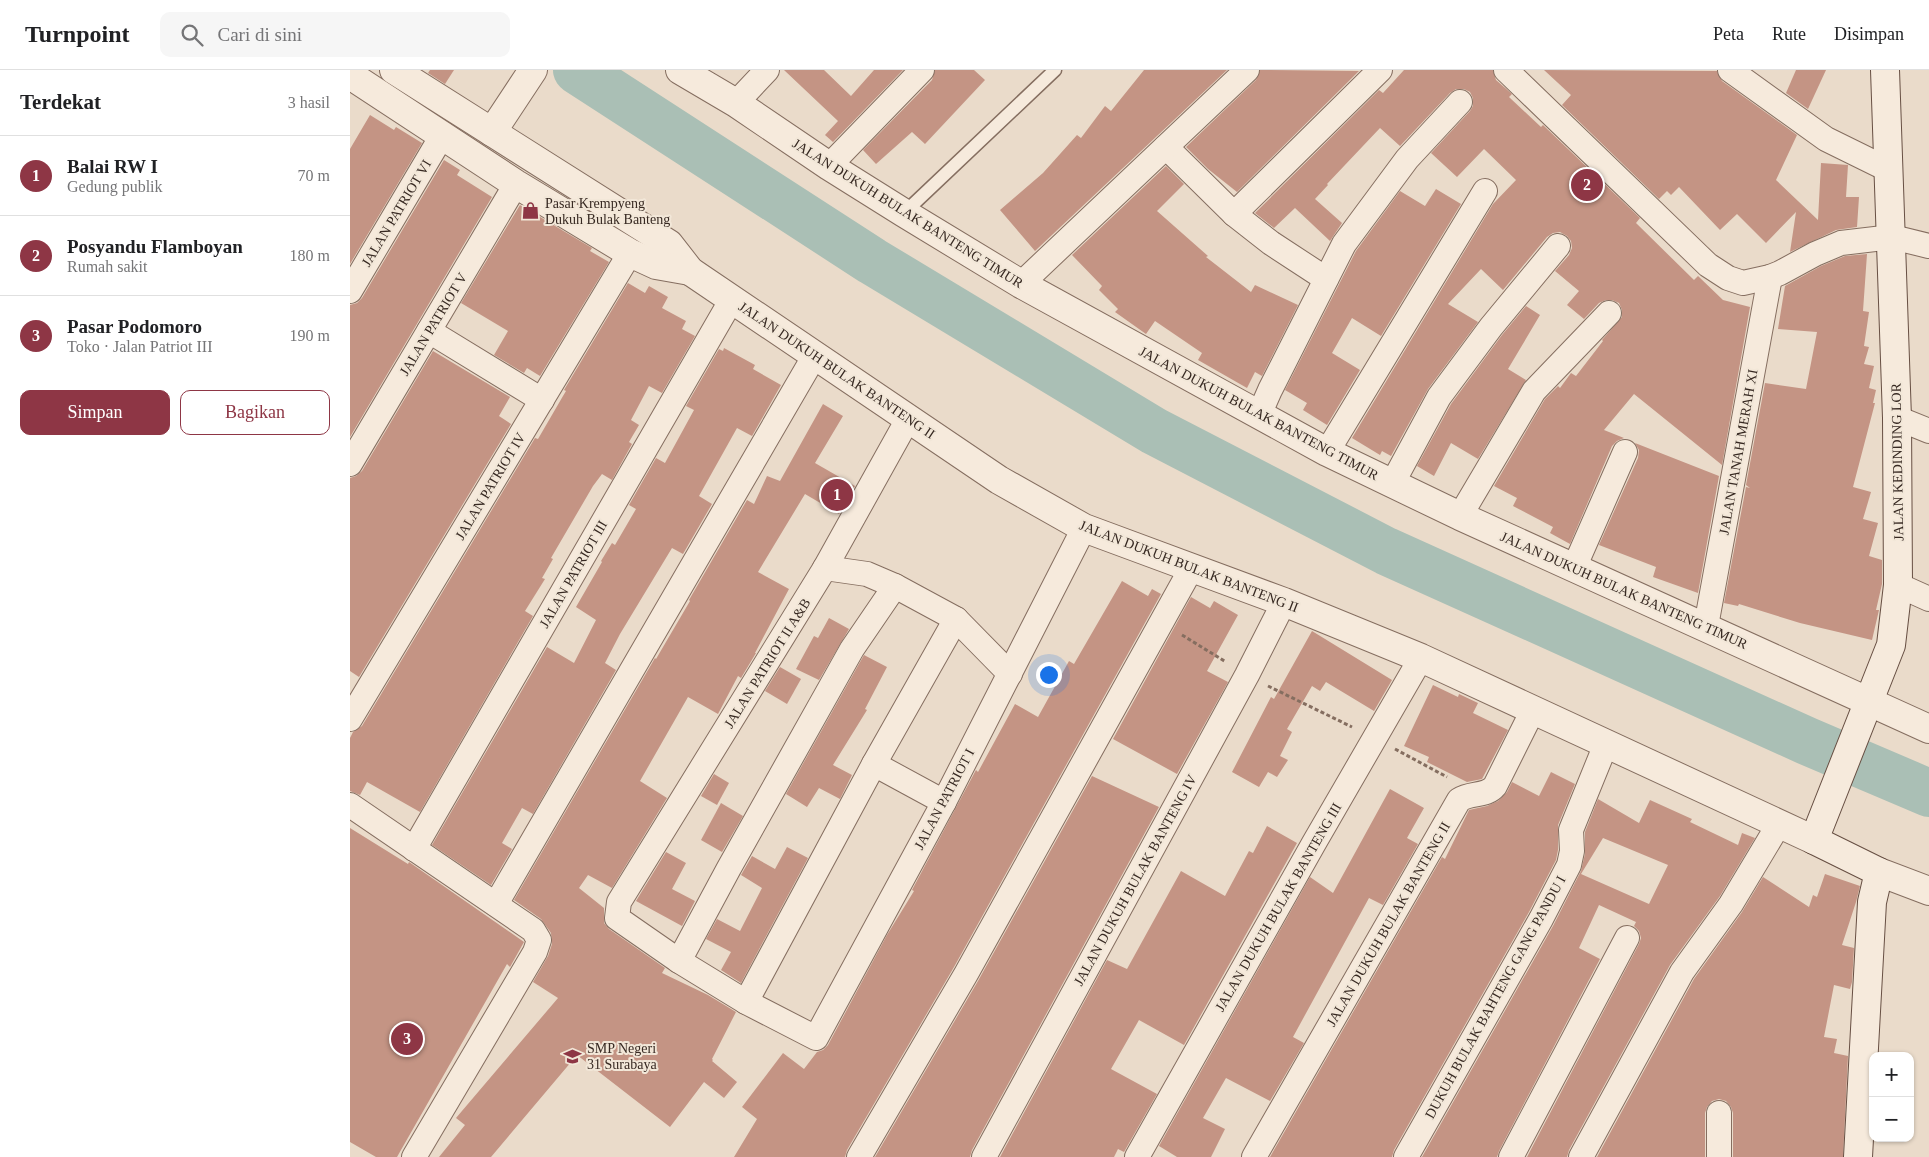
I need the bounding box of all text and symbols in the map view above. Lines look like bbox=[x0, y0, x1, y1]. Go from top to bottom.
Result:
search box bbox=[160, 12, 510, 57]
text: Turnpoint bbox=[25, 21, 130, 47]
icon: search bbox=[178, 21, 206, 49]
text: Cari di sini bbox=[218, 24, 302, 45]
text: Peta bbox=[1713, 24, 1744, 44]
text: Rute bbox=[1772, 24, 1806, 44]
text: Disimpan bbox=[1834, 24, 1904, 44]
text: Terdekat bbox=[20, 90, 101, 114]
text: 3 hasil bbox=[288, 94, 330, 111]
street label: JALAN DUKUH BULAK BANTENG TIMUR bbox=[790, 136, 1026, 291]
text: Balai RW I bbox=[67, 156, 158, 177]
street label: JALAN PATRIOT VI bbox=[359, 157, 434, 269]
pin: 2 bbox=[1571, 166, 1603, 204]
text: 1 bbox=[32, 167, 40, 184]
text: 70 m bbox=[298, 167, 330, 184]
text: Gedung publik bbox=[67, 178, 163, 195]
place label: Pasar Krempyeng Dukuh Bulak Banteng bbox=[545, 196, 670, 227]
shop icon: Pasar Krempyeng Dukuh Bulak Banteng bbox=[521, 201, 541, 221]
text: Posyandu Flamboyan bbox=[67, 236, 243, 257]
text: 2 bbox=[32, 247, 40, 264]
text: 180 m bbox=[290, 247, 330, 264]
text: Rumah sakit bbox=[67, 258, 147, 275]
street label: JALAN PATRIOT V bbox=[397, 270, 470, 378]
street label: JALAN DUKUH BULAK BANTENG II bbox=[736, 299, 938, 442]
text: Pasar Podomoro bbox=[67, 316, 202, 337]
text: 3 bbox=[32, 327, 40, 344]
text: 190 m bbox=[290, 327, 330, 344]
text: Toko · Jalan Patriot III bbox=[67, 338, 213, 355]
street label: JALAN DUKUH BULAK BANTENG TIMUR bbox=[1137, 344, 1382, 483]
street label: JALAN TANAH MERAH XI bbox=[1717, 368, 1761, 536]
street label: JALAN KEDINDING LOR bbox=[1889, 382, 1906, 541]
button: Simpan bbox=[20, 390, 170, 435]
button: Bagikan bbox=[180, 390, 330, 435]
street label: JALAN PATRIOT IV bbox=[453, 430, 528, 542]
pin: 1 bbox=[821, 476, 853, 514]
street label: JALAN PATRIOT III bbox=[537, 518, 610, 631]
street label: JALAN DUKUH BULAK BANTENG II bbox=[1077, 518, 1301, 615]
street label: JALAN DUKUH BULAK BANTENG TIMUR bbox=[1498, 529, 1750, 652]
street label: JALAN PATRIOT II A&B bbox=[721, 596, 813, 731]
your location bbox=[1036, 662, 1062, 688]
street label: JALAN PATRIOT I bbox=[912, 746, 978, 852]
street label: JALAN DUKUH BULAK BANTENG IV bbox=[1071, 772, 1200, 988]
street label: JALAN DUKUH BULAK BANTENG III bbox=[1212, 800, 1345, 1014]
street label: JALAN DUKUH BULAK BANTENG II bbox=[1324, 819, 1453, 1029]
street label: DUKUH BULAK BAHTENG GANG PANDU I bbox=[1422, 873, 1569, 1121]
pin: 3 bbox=[391, 1020, 423, 1058]
place label: SMP Negeri 31 Surabaya bbox=[587, 1041, 657, 1072]
school or university icon: SMP Negeri 31 Surabaya bbox=[563, 1046, 583, 1066]
map controls bbox=[1869, 1052, 1914, 1142]
button: + bbox=[1869, 1052, 1914, 1097]
button: − bbox=[1869, 1097, 1914, 1142]

